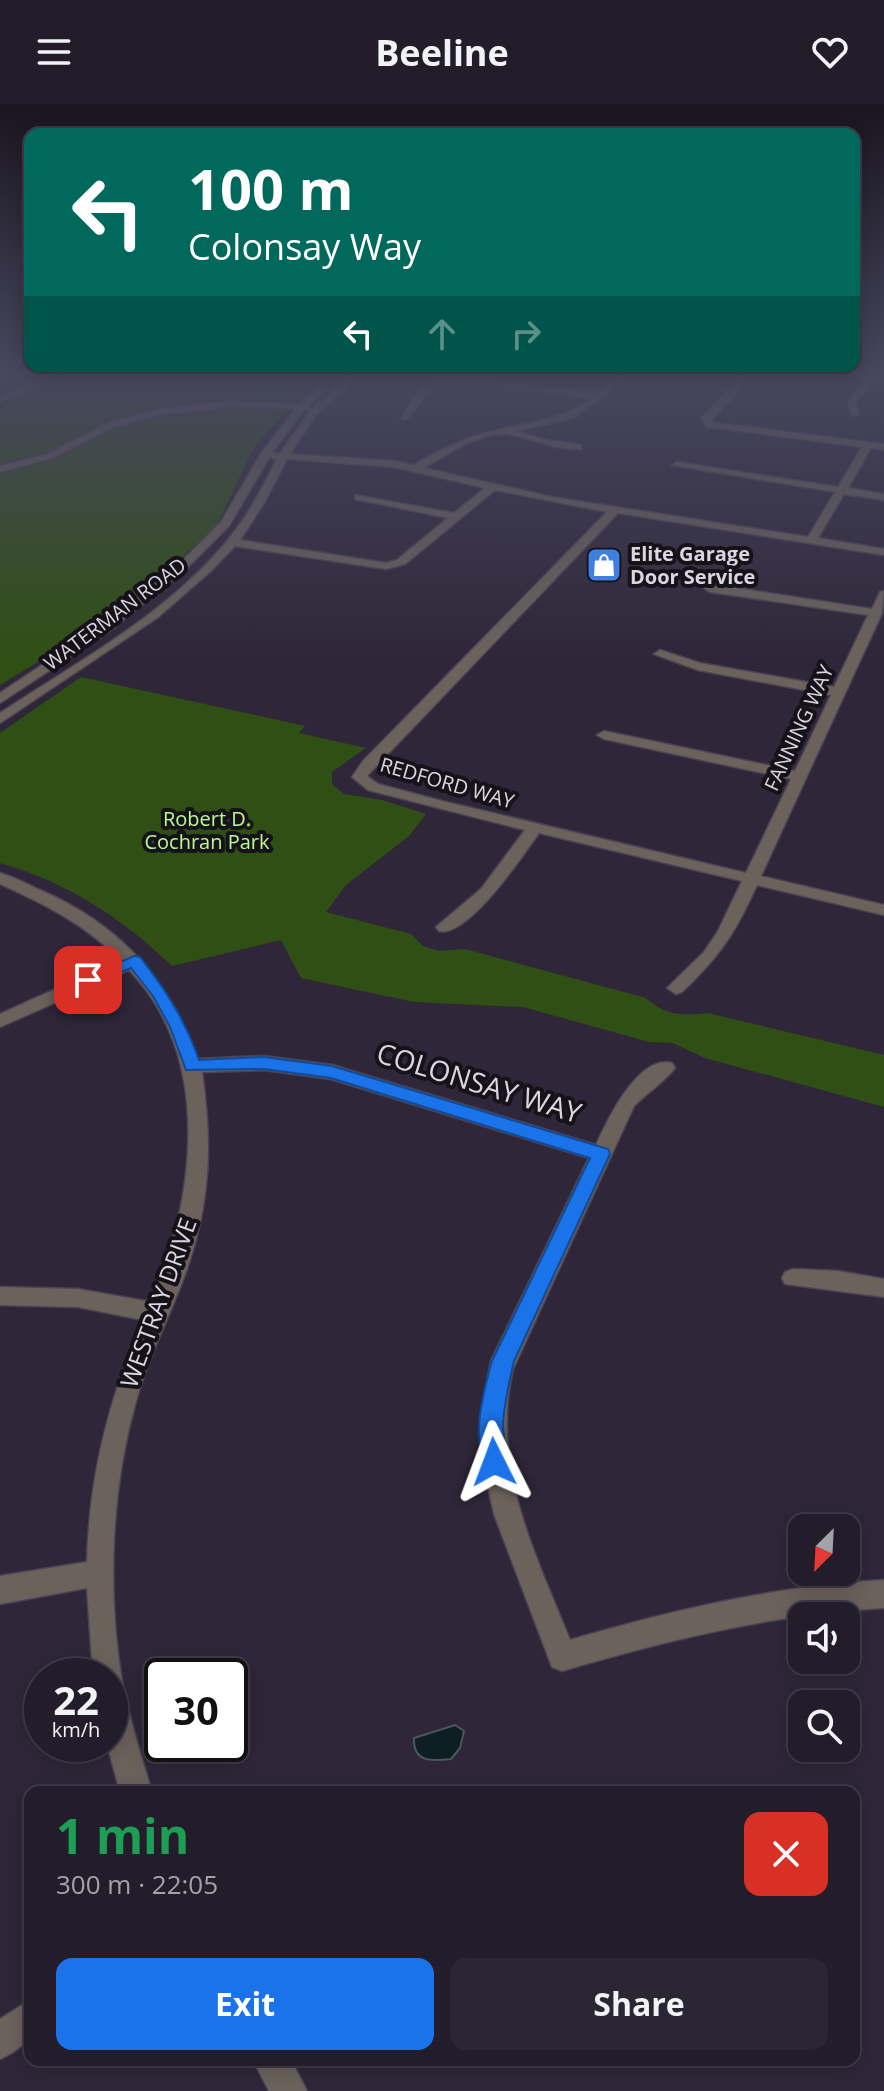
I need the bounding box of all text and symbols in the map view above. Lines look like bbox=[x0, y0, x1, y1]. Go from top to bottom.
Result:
text: Beeline bbox=[375, 28, 509, 77]
icon: menu bbox=[32, 30, 76, 74]
icon: heart bbox=[808, 30, 852, 74]
text: 100 m bbox=[188, 150, 354, 226]
icon: left bbox=[56, 160, 160, 264]
text: Colonsay Way bbox=[188, 222, 421, 271]
icon: left bbox=[336, 312, 380, 356]
icon: ahead bbox=[420, 312, 464, 356]
icon: right bbox=[504, 312, 548, 356]
place label: Elite Garage Door Service bbox=[630, 540, 755, 590]
shop icon: Elite Garage Door Service bbox=[585, 546, 623, 584]
street label: WATERMAN ROAD bbox=[38, 551, 191, 676]
street label: FANNING WAY bbox=[758, 660, 840, 795]
street label: REDFORD WAY bbox=[377, 750, 518, 815]
park label: Robert D. Cochran Park bbox=[144, 805, 270, 855]
pin bbox=[54, 946, 122, 1014]
icon: arrive bbox=[66, 958, 110, 1002]
street label: COLONSAY WAY bbox=[372, 1033, 587, 1131]
street label: WESTRAY DRIVE bbox=[112, 1213, 204, 1392]
position arrow bbox=[452, 1420, 536, 1504]
north arrow bbox=[788, 1514, 860, 1586]
map controls bbox=[788, 1514, 860, 1762]
button: sound bbox=[788, 1602, 860, 1674]
speed limit sign: 30 bbox=[144, 1658, 248, 1762]
text: 22 bbox=[53, 1672, 99, 1727]
button: search bbox=[788, 1690, 860, 1762]
text: km/h bbox=[52, 1716, 100, 1743]
text: 1 min bbox=[56, 1803, 189, 1868]
button: close bbox=[744, 1812, 828, 1896]
text: 300 m · 22:05 bbox=[56, 1866, 218, 1902]
button: Exit bbox=[56, 1958, 434, 2050]
button: Share bbox=[450, 1958, 828, 2050]

